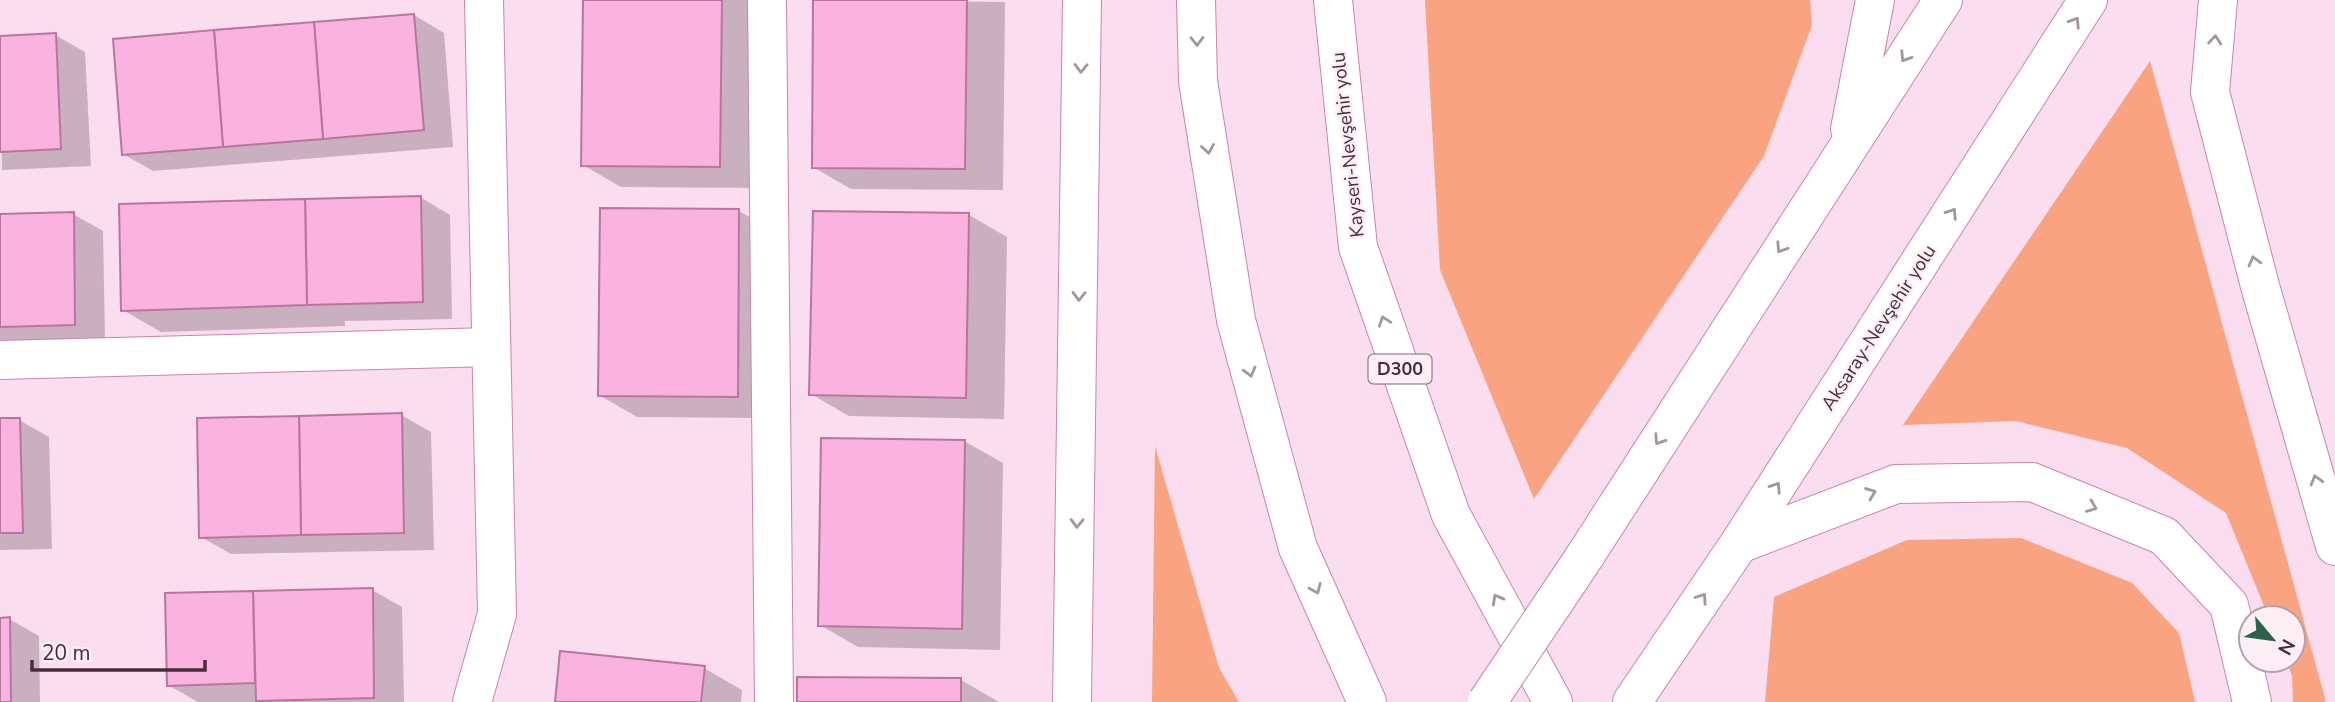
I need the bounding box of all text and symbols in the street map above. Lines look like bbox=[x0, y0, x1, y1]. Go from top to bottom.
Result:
one-way arrow bbox=[2066, 16, 2079, 29]
one-way arrow bbox=[2207, 34, 2222, 45]
one-way arrow bbox=[1189, 36, 1205, 46]
one-way arrow bbox=[1901, 49, 1913, 62]
street label: Kayseri-Nevşehir yolu bbox=[1325, 51, 1371, 239]
one-way arrow bbox=[1074, 63, 1089, 74]
one-way arrow bbox=[1200, 143, 1215, 154]
one-way arrow bbox=[1943, 208, 1956, 221]
one-way arrow bbox=[1777, 240, 1790, 253]
street label: Aksaray-Nevşehir yolu bbox=[1815, 240, 1942, 415]
one-way arrow bbox=[2248, 256, 2262, 268]
one-way arrow bbox=[1071, 291, 1087, 301]
one-way arrow bbox=[1378, 316, 1392, 328]
road number: D300 bbox=[1368, 354, 1432, 384]
one-way arrow bbox=[1242, 366, 1256, 378]
one-way arrow bbox=[1654, 432, 1667, 445]
one-way arrow bbox=[2310, 475, 2325, 487]
one-way arrow bbox=[1767, 481, 1780, 494]
one-way arrow bbox=[1864, 488, 1876, 502]
one-way arrow bbox=[2085, 498, 2097, 512]
one-way arrow bbox=[1069, 518, 1085, 529]
one-way arrow bbox=[1308, 582, 1322, 594]
one-way arrow bbox=[1694, 593, 1706, 606]
one-way arrow bbox=[1492, 594, 1505, 607]
north arrow bbox=[2237, 604, 2307, 674]
scale bar bbox=[32, 628, 205, 672]
text: N bbox=[2271, 634, 2301, 659]
text: 20 m bbox=[42, 639, 91, 667]

